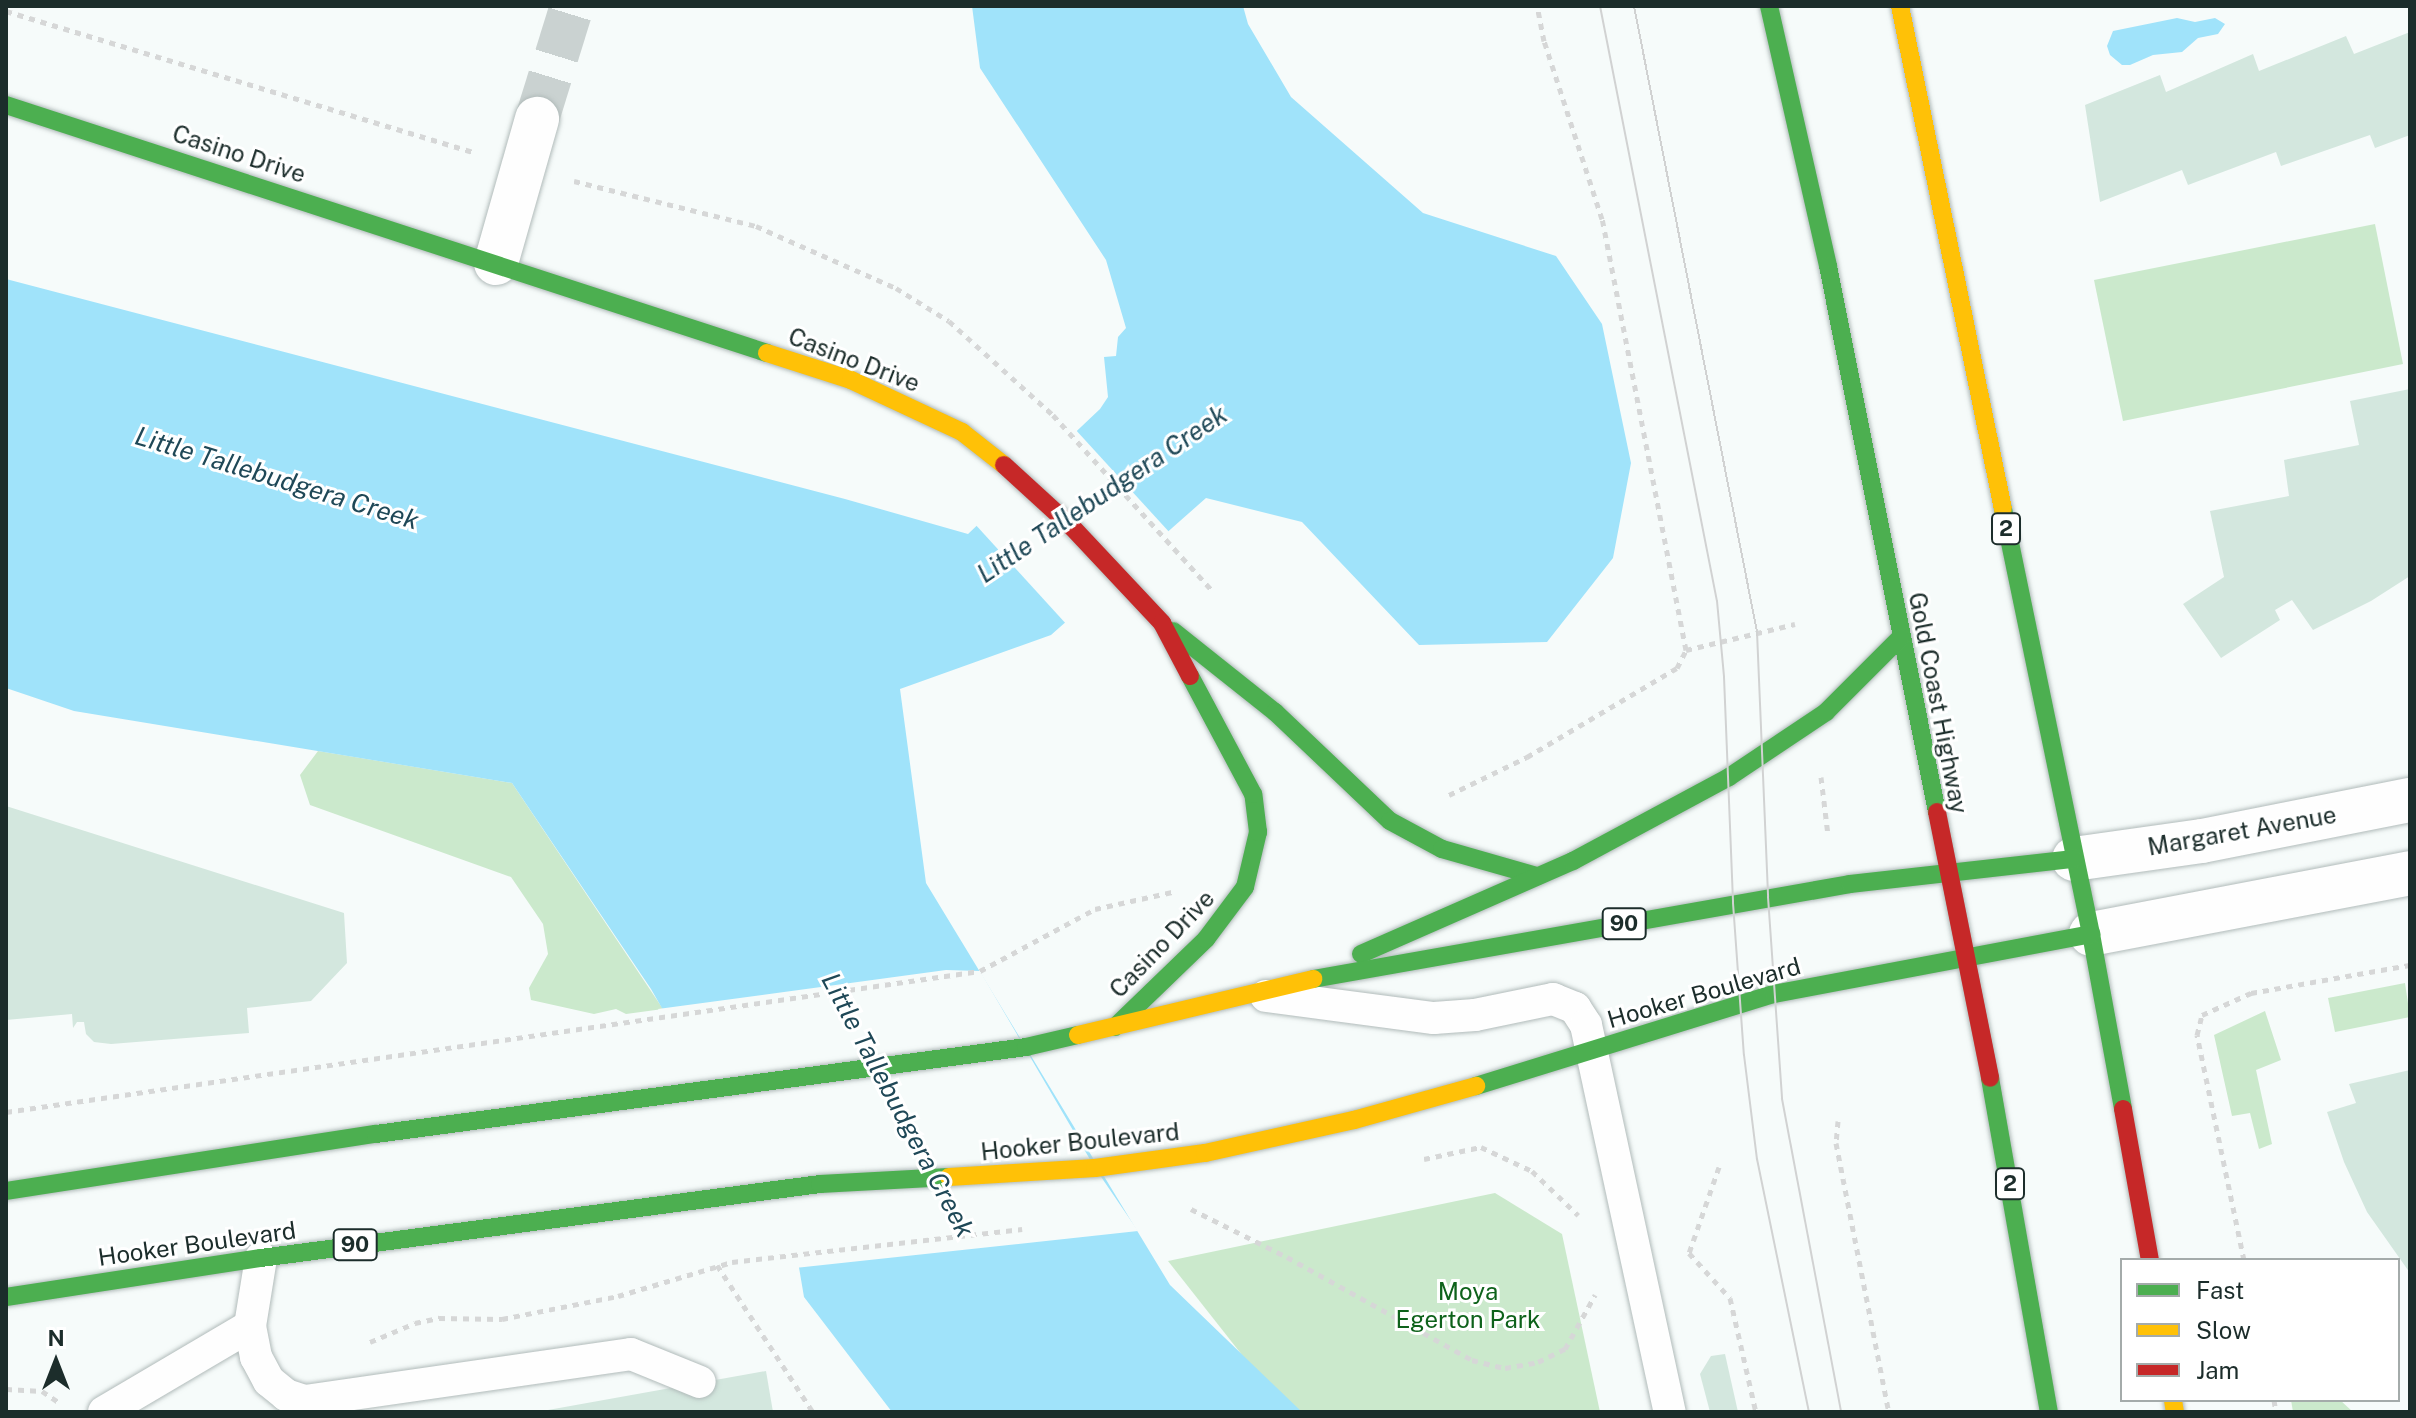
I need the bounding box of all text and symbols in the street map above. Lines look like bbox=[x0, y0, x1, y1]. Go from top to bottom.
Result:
street label: Casino Drive bbox=[169, 119, 309, 189]
street label: Casino Drive bbox=[784, 322, 924, 398]
water label: Little Tallebudgera Creek bbox=[971, 399, 1233, 589]
water label: Little Tallebudgera Creek bbox=[131, 420, 423, 536]
road number: 2 bbox=[1990, 511, 2022, 547]
street label: Gold Coast Highway bbox=[1902, 590, 1974, 816]
street label: Margaret Avenue bbox=[2145, 800, 2339, 862]
street label: Casino Drive bbox=[1104, 884, 1220, 1004]
road number: 90 bbox=[1600, 906, 1648, 942]
street label: Hooker Boulevard bbox=[1604, 952, 1804, 1034]
water label: Little Tallebudgera Creek bbox=[815, 967, 981, 1243]
street label: Hooker Boulevard bbox=[979, 1117, 1181, 1167]
road number: 2 bbox=[1994, 1166, 2026, 1202]
street label: Hooker Boulevard bbox=[96, 1216, 298, 1272]
road number: 90 bbox=[331, 1227, 379, 1263]
legend bbox=[2120, 1258, 2400, 1402]
text: Fast bbox=[2196, 1276, 2244, 1304]
park label: Moya Egerton Park bbox=[1395, 1278, 1541, 1334]
text: Slow bbox=[2196, 1316, 2251, 1344]
north arrow bbox=[16, 1322, 96, 1402]
text: N bbox=[47, 1325, 65, 1351]
text: Jam bbox=[2196, 1356, 2239, 1384]

